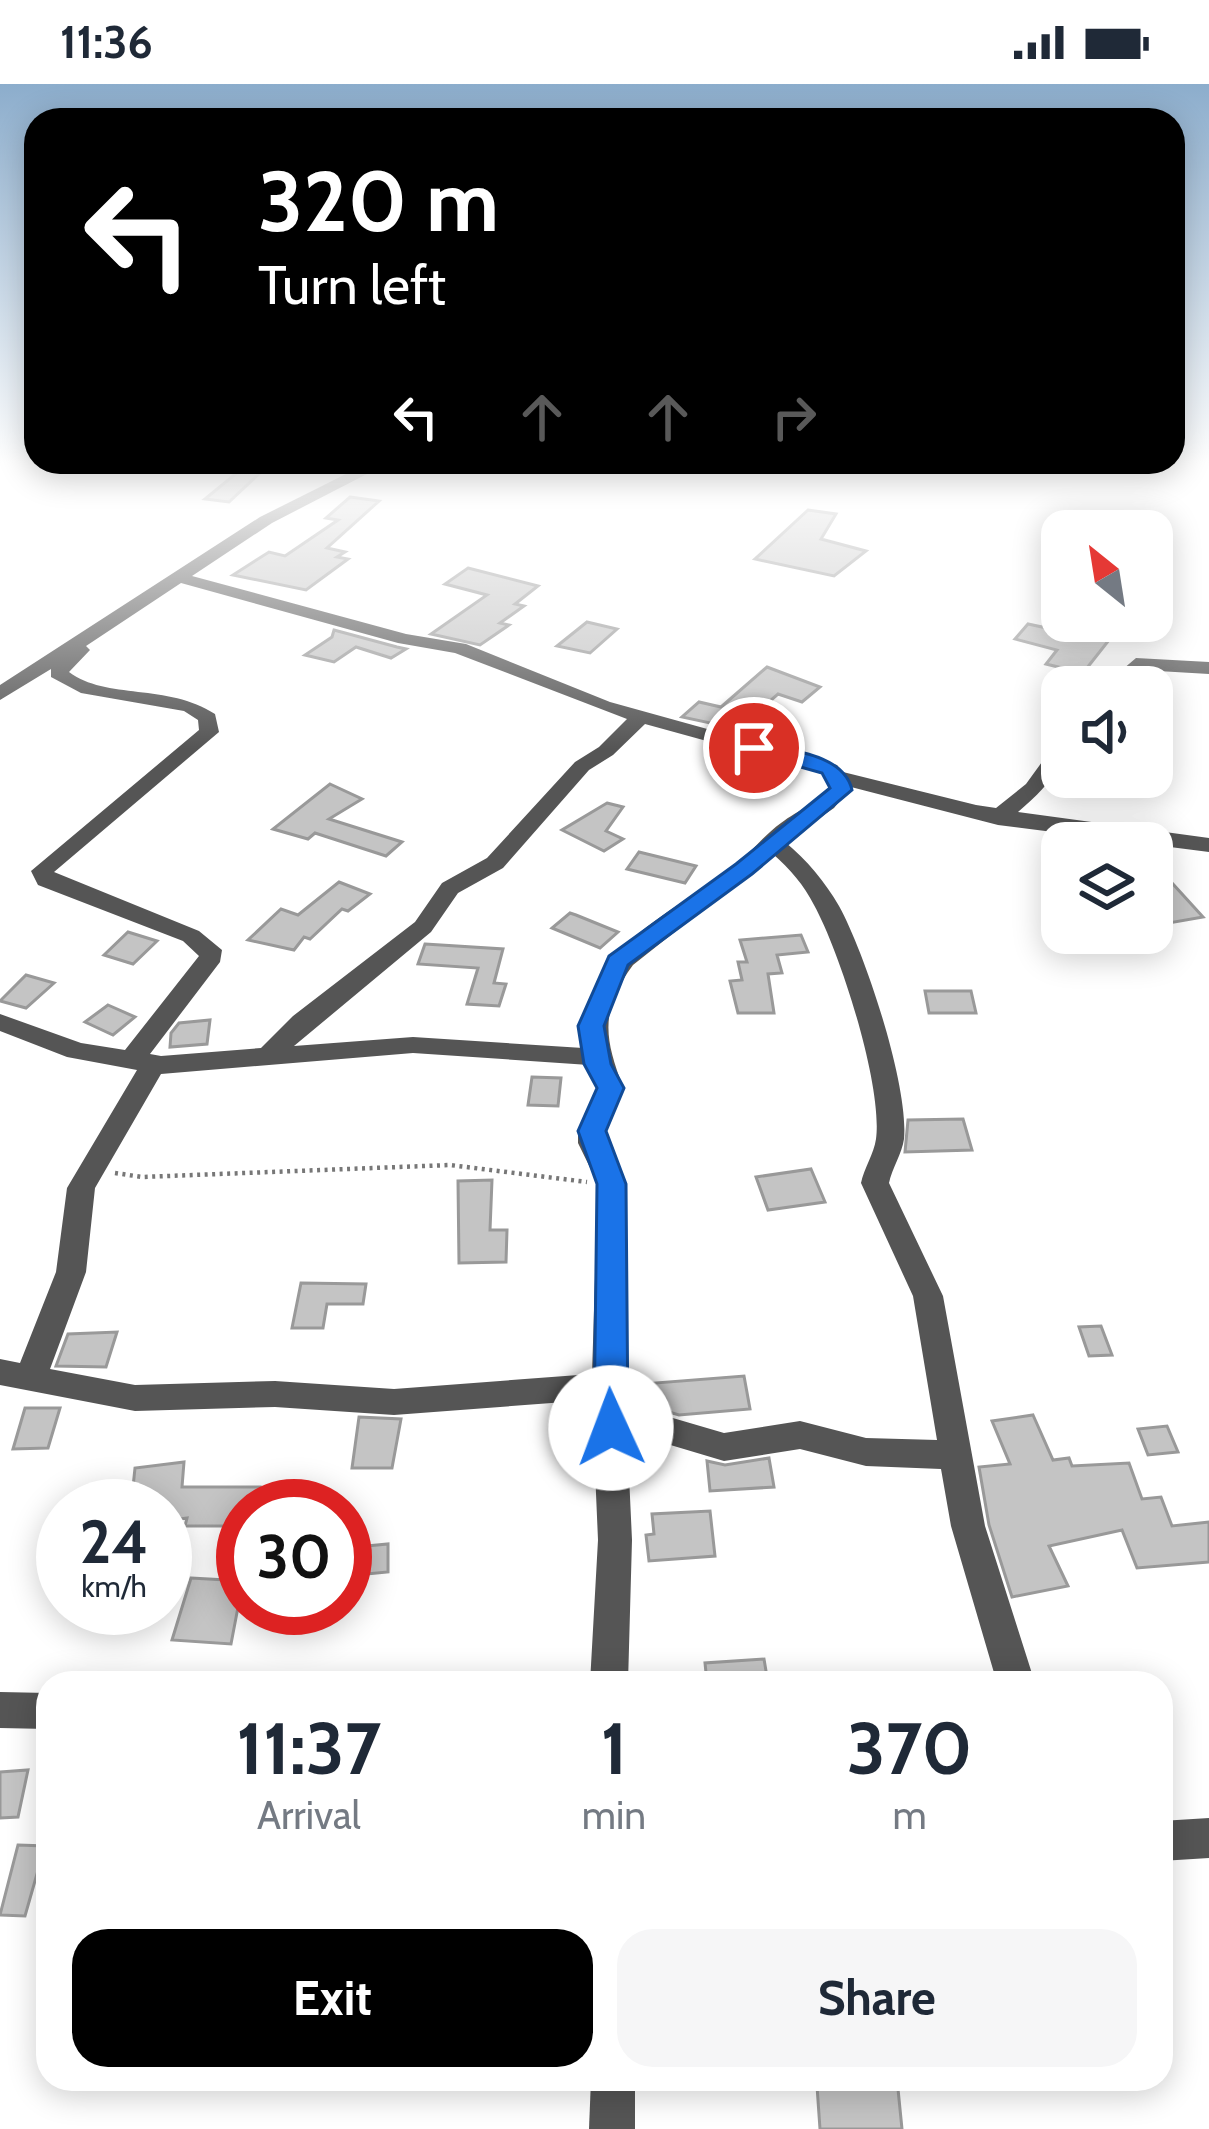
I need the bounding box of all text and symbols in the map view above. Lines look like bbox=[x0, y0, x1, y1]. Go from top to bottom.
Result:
text: 11:36 bbox=[60, 15, 153, 69]
text: 320 m bbox=[258, 150, 499, 252]
icon: left bbox=[60, 156, 216, 312]
text: Turn left bbox=[258, 252, 446, 318]
icon: left bbox=[383, 384, 449, 450]
icon: ahead bbox=[509, 384, 575, 450]
icon: ahead bbox=[635, 384, 701, 450]
icon: right bbox=[761, 384, 827, 450]
north arrow bbox=[1041, 510, 1173, 642]
map controls bbox=[1041, 510, 1173, 954]
button: sound bbox=[1041, 666, 1173, 798]
pin bbox=[703, 697, 805, 799]
icon: arrive bbox=[721, 715, 787, 781]
button: layers bbox=[1041, 822, 1173, 954]
position arrow bbox=[548, 1365, 674, 1491]
speed limit sign: 30 bbox=[216, 1479, 372, 1635]
text: 24 bbox=[80, 1505, 149, 1578]
text: km/h bbox=[81, 1568, 147, 1605]
text: 11:37 bbox=[237, 1705, 381, 1792]
text: 1 bbox=[601, 1705, 627, 1792]
text: 370 bbox=[847, 1705, 972, 1792]
text: Arrival bbox=[257, 1791, 361, 1839]
text: min bbox=[582, 1791, 646, 1839]
text: m bbox=[892, 1791, 927, 1839]
button: Exit bbox=[72, 1929, 593, 2067]
button: Share bbox=[617, 1929, 1137, 2067]

